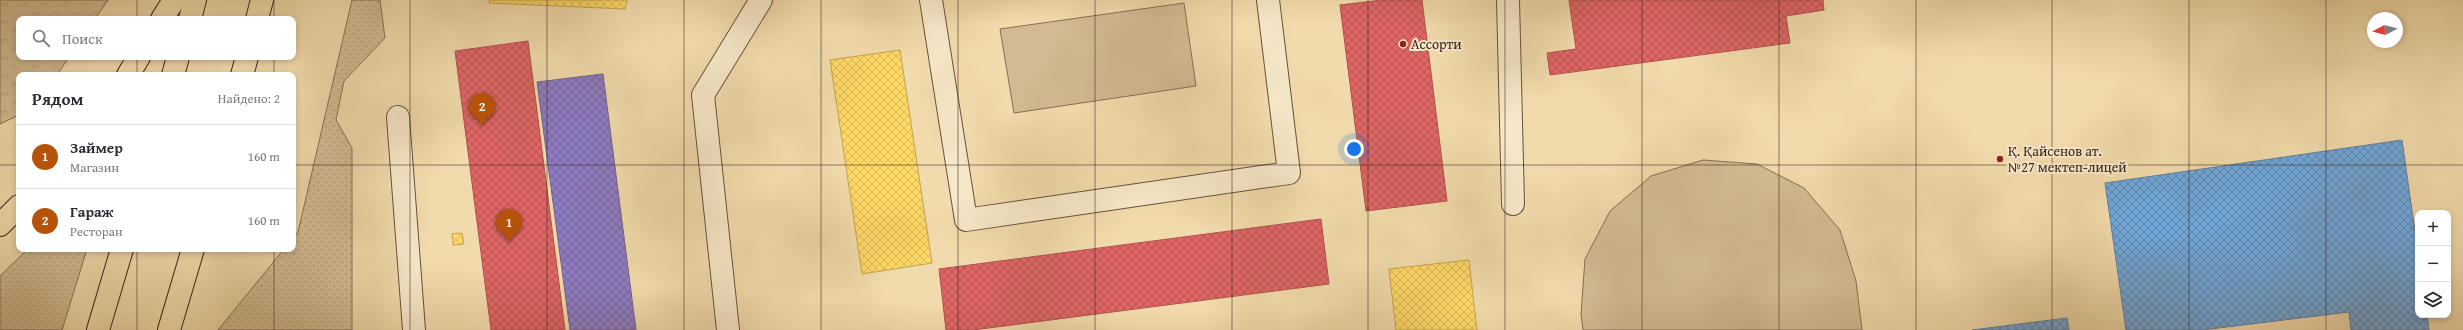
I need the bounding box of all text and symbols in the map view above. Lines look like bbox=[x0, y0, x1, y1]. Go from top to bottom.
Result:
north arrow bbox=[2367, 12, 2403, 48]
search box bbox=[16, 16, 296, 60]
icon: search bbox=[30, 27, 52, 49]
text: Поиск bbox=[62, 28, 103, 49]
place label: Ассорти bbox=[1411, 34, 1462, 54]
marker: Ассорти bbox=[1398, 39, 1408, 49]
text: Рядом bbox=[32, 86, 83, 111]
text: Найдено: 2 bbox=[218, 89, 280, 108]
pin: 2 bbox=[469, 93, 495, 126]
text: Займер bbox=[70, 137, 123, 158]
your location bbox=[1344, 139, 1364, 159]
place label: Қ. Қайсенов ат. №27 мектеп-лицей bbox=[2008, 141, 2127, 177]
text: 1 bbox=[42, 147, 48, 166]
text: 160 m bbox=[248, 147, 280, 166]
marker: Қ. Қайсенов ат. №27 мектеп-лицей bbox=[1995, 154, 2005, 164]
text: Магазин bbox=[70, 158, 119, 177]
text: Гараж bbox=[70, 201, 114, 222]
pin: 1 bbox=[496, 209, 522, 242]
map controls bbox=[2415, 210, 2451, 318]
button: + bbox=[2415, 210, 2451, 246]
text: 2 bbox=[42, 211, 48, 230]
text: 160 m bbox=[248, 211, 280, 230]
text: Ресторан bbox=[70, 222, 123, 241]
button: − bbox=[2415, 246, 2451, 282]
button: layers bbox=[2415, 282, 2451, 318]

